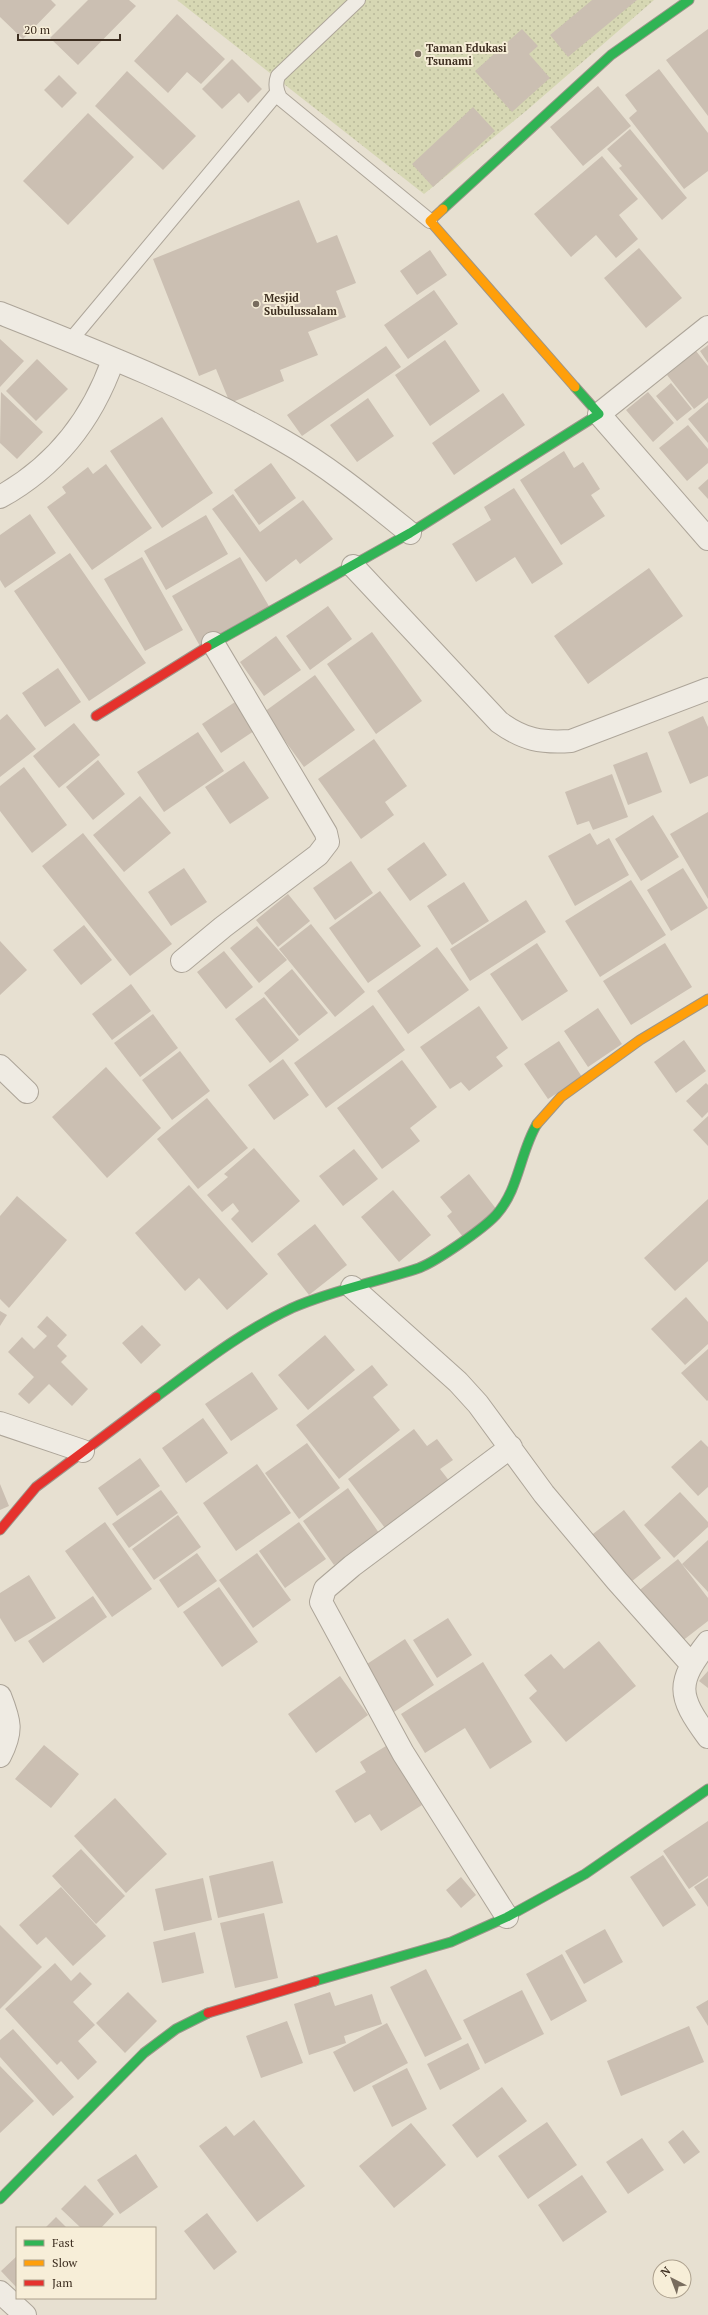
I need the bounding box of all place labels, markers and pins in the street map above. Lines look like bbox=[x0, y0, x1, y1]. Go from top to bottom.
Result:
place label: Taman Edukasi Tsunami bbox=[426, 41, 507, 68]
marker: Taman Edukasi Tsunami bbox=[413, 49, 423, 59]
place label: Mesjid Subulussalam bbox=[264, 291, 338, 318]
marker: Mesjid Subulussalam bbox=[251, 299, 261, 309]

